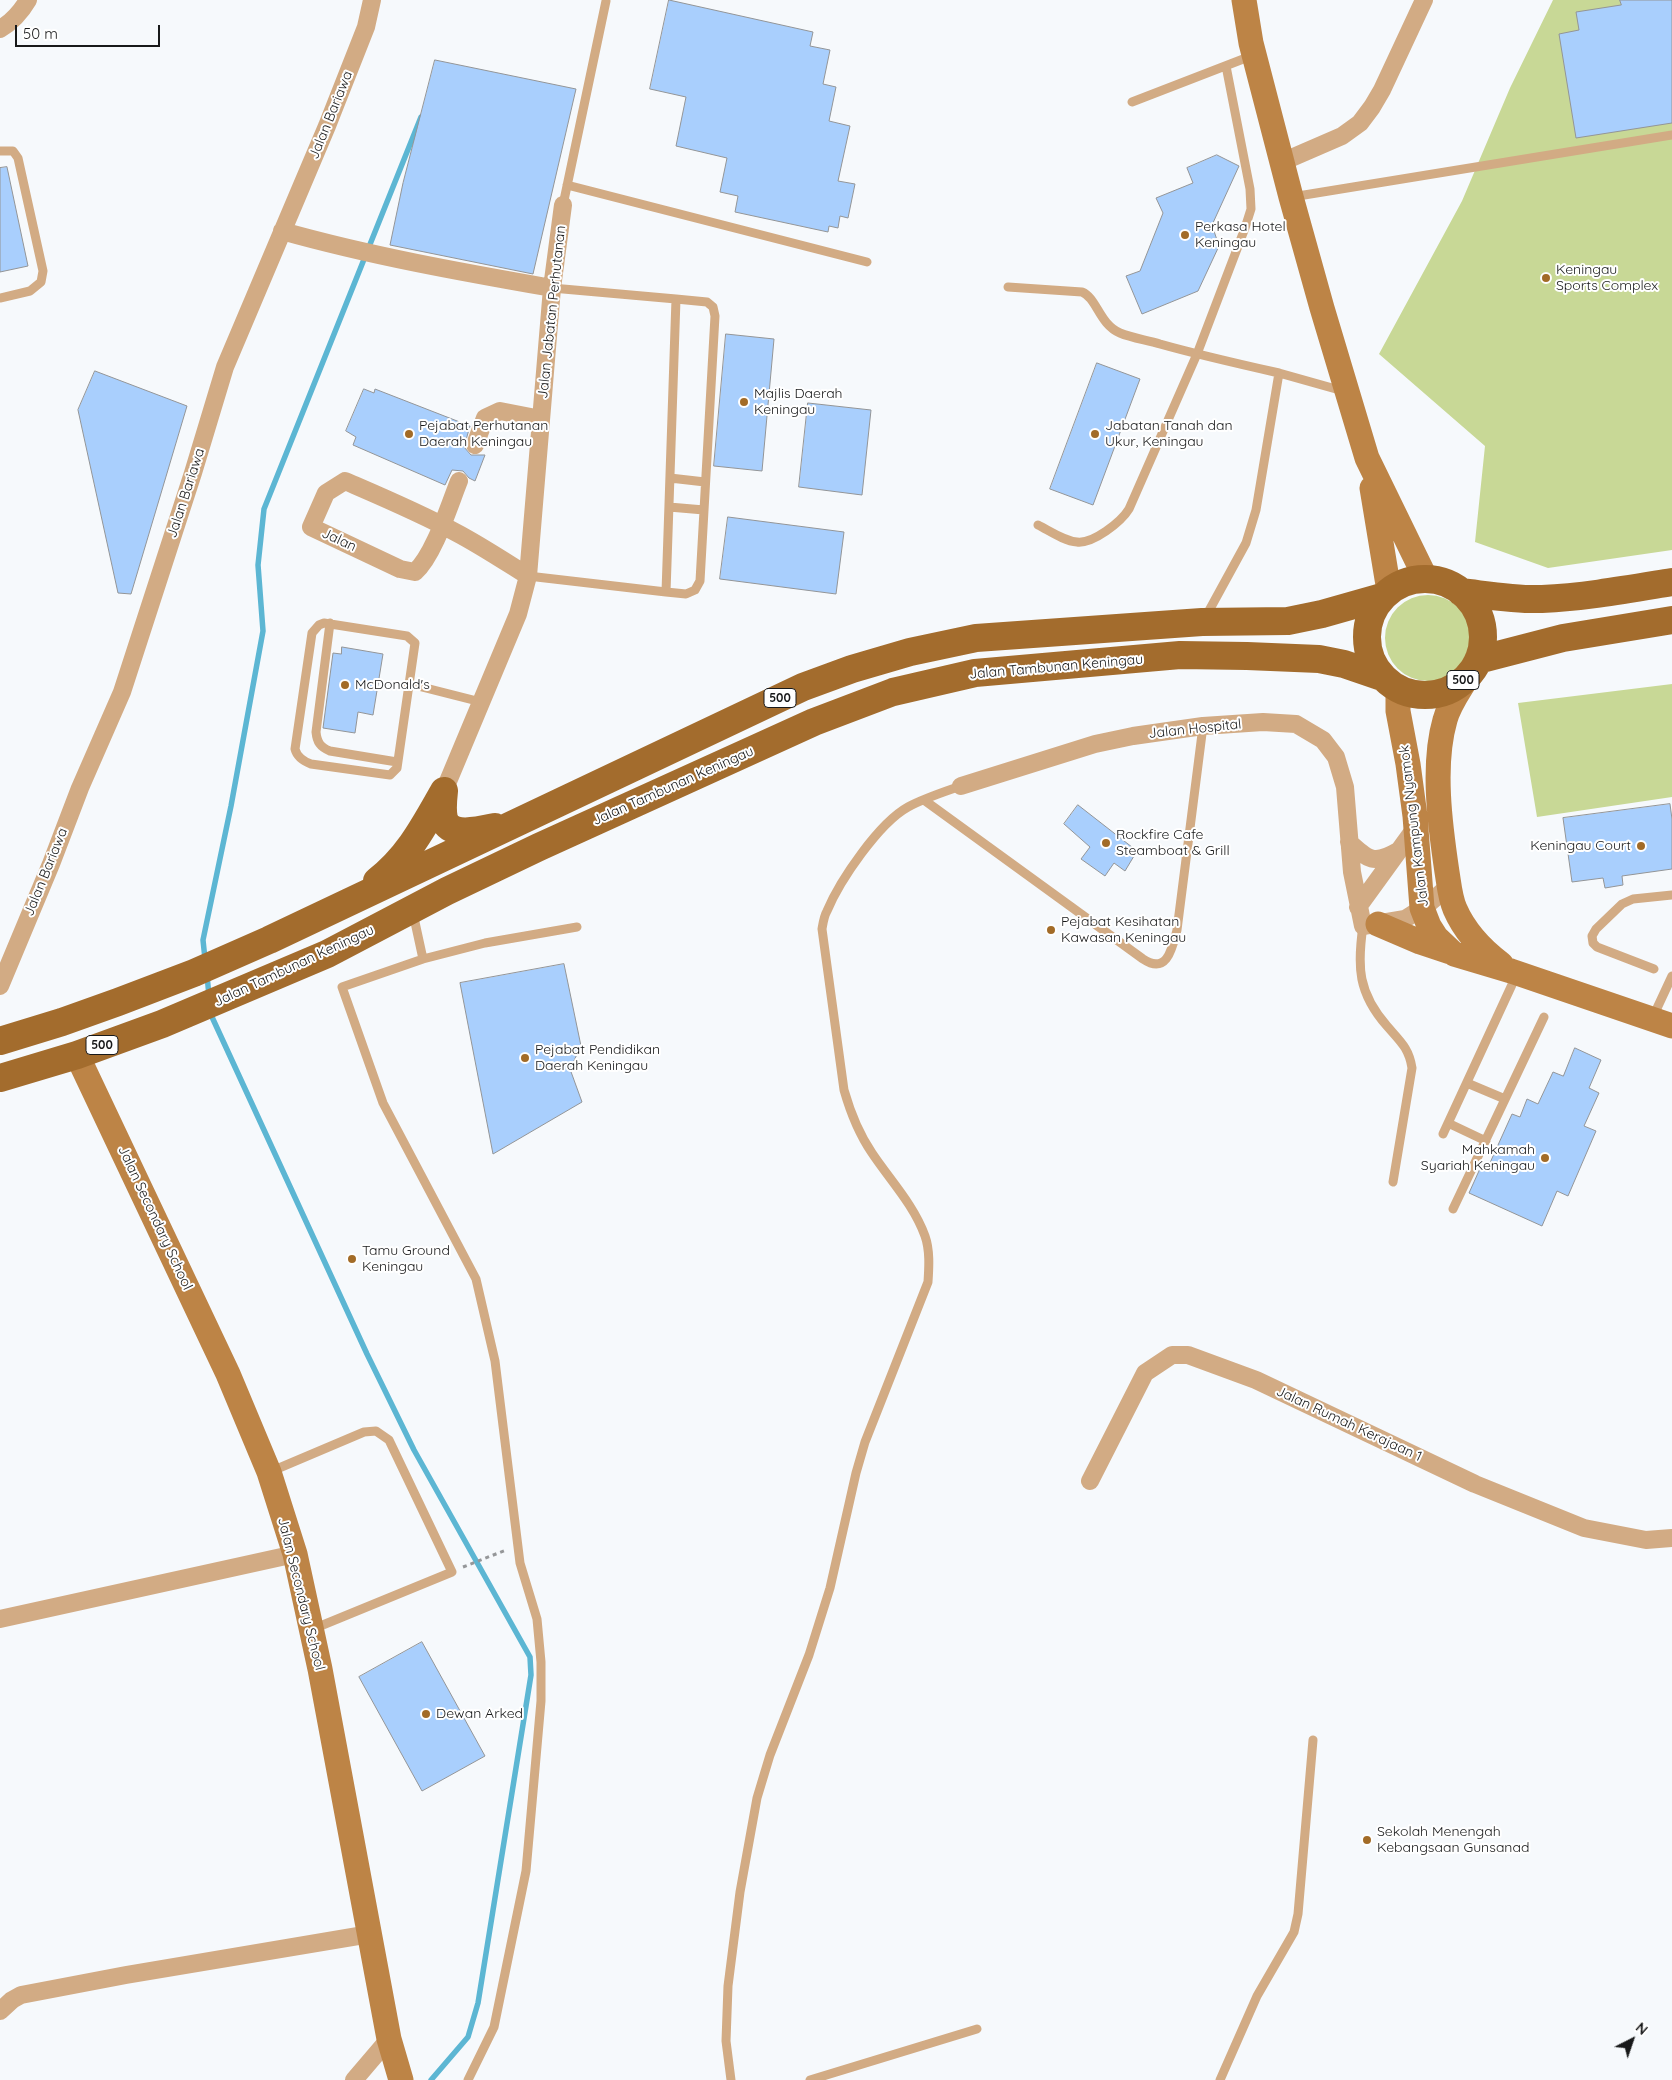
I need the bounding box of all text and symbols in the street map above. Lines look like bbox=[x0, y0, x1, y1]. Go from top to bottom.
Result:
scale bar bbox=[18, 15, 162, 47]
text: 50 m bbox=[23, 24, 58, 43]
street label: Jalan Bariawa bbox=[306, 68, 356, 162]
place label: Perkasa Hotel Keningau bbox=[1195, 219, 1286, 252]
street label: Jalan Jabatan Perhutanan bbox=[535, 225, 569, 399]
marker: Perkasa Hotel Keningau bbox=[1179, 229, 1191, 241]
place label: Keningau Sports Complex bbox=[1556, 262, 1658, 294]
marker: Keningau Sports Complex bbox=[1540, 272, 1552, 284]
place label: Majlis Daerah Keningau bbox=[754, 386, 843, 418]
marker: Majlis Daerah Keningau bbox=[738, 396, 750, 408]
place label: Pejabat Perhutanan Daerah Keningau bbox=[419, 418, 548, 451]
place label: Jabatan Tanah dan Ukur, Keningau bbox=[1105, 418, 1233, 451]
marker: Pejabat Perhutanan Daerah Keningau bbox=[403, 428, 415, 440]
marker: Jabatan Tanah dan Ukur, Keningau bbox=[1089, 428, 1101, 440]
street label: Jalan Bariawa bbox=[164, 446, 208, 540]
street label: Jalan bbox=[319, 525, 359, 555]
street label: Jalan Tambunan Keningau bbox=[968, 651, 1144, 683]
road number: 500 bbox=[1447, 670, 1479, 690]
place label: McDonald's bbox=[355, 677, 430, 693]
marker: McDonald's bbox=[339, 679, 351, 691]
road number: 500 bbox=[764, 688, 796, 708]
street label: Jalan Hospital bbox=[1148, 716, 1242, 742]
street label: Jalan Tambunan Keningau bbox=[590, 743, 756, 829]
street label: Jalan Kampung Nyamok bbox=[1396, 744, 1432, 908]
street label: Jalan Bariawa bbox=[21, 825, 71, 919]
place label: Rockfire Cafe Steamboat & Grill bbox=[1116, 827, 1230, 860]
marker: Rockfire Cafe Steamboat & Grill bbox=[1100, 837, 1112, 849]
place label: Keningau Court bbox=[1530, 838, 1631, 854]
marker: Keningau Court bbox=[1635, 840, 1647, 852]
place label: Pejabat Kesihatan Kawasan Keningau bbox=[1061, 914, 1186, 946]
street label: Jalan Tambunan Keningau bbox=[211, 921, 377, 1011]
marker: Pejabat Kesihatan Kawasan Keningau bbox=[1045, 924, 1057, 936]
road number: 500 bbox=[86, 1036, 118, 1054]
place label: Pejabat Pendidikan Daerah Keningau bbox=[535, 1042, 660, 1074]
marker: Pejabat Pendidikan Daerah Keningau bbox=[519, 1052, 531, 1064]
place label: Mahkamah Syariah Keningau bbox=[1421, 1142, 1535, 1174]
street label: Jalan Secondary School bbox=[114, 1143, 196, 1293]
marker: Mahkamah Syariah Keningau bbox=[1539, 1152, 1551, 1164]
place label: Tamu Ground Keningau bbox=[362, 1243, 450, 1276]
marker: Tamu Ground Keningau bbox=[346, 1253, 358, 1265]
street label: Jalan Rumah Kerajaan 1 bbox=[1273, 1383, 1425, 1465]
street label: Jalan Secondary School bbox=[274, 1516, 328, 1672]
place label: Dewan Arked bbox=[436, 1706, 523, 1722]
marker: Dewan Arked bbox=[420, 1708, 432, 1720]
place label: Sekolah Menengah Kebangsaan Gunsanad bbox=[1377, 1824, 1529, 1856]
marker: Sekolah Menengah Kebangsaan Gunsanad bbox=[1361, 1834, 1373, 1846]
north arrow bbox=[1607, 2015, 1657, 2065]
text: N bbox=[1632, 2019, 1652, 2039]

